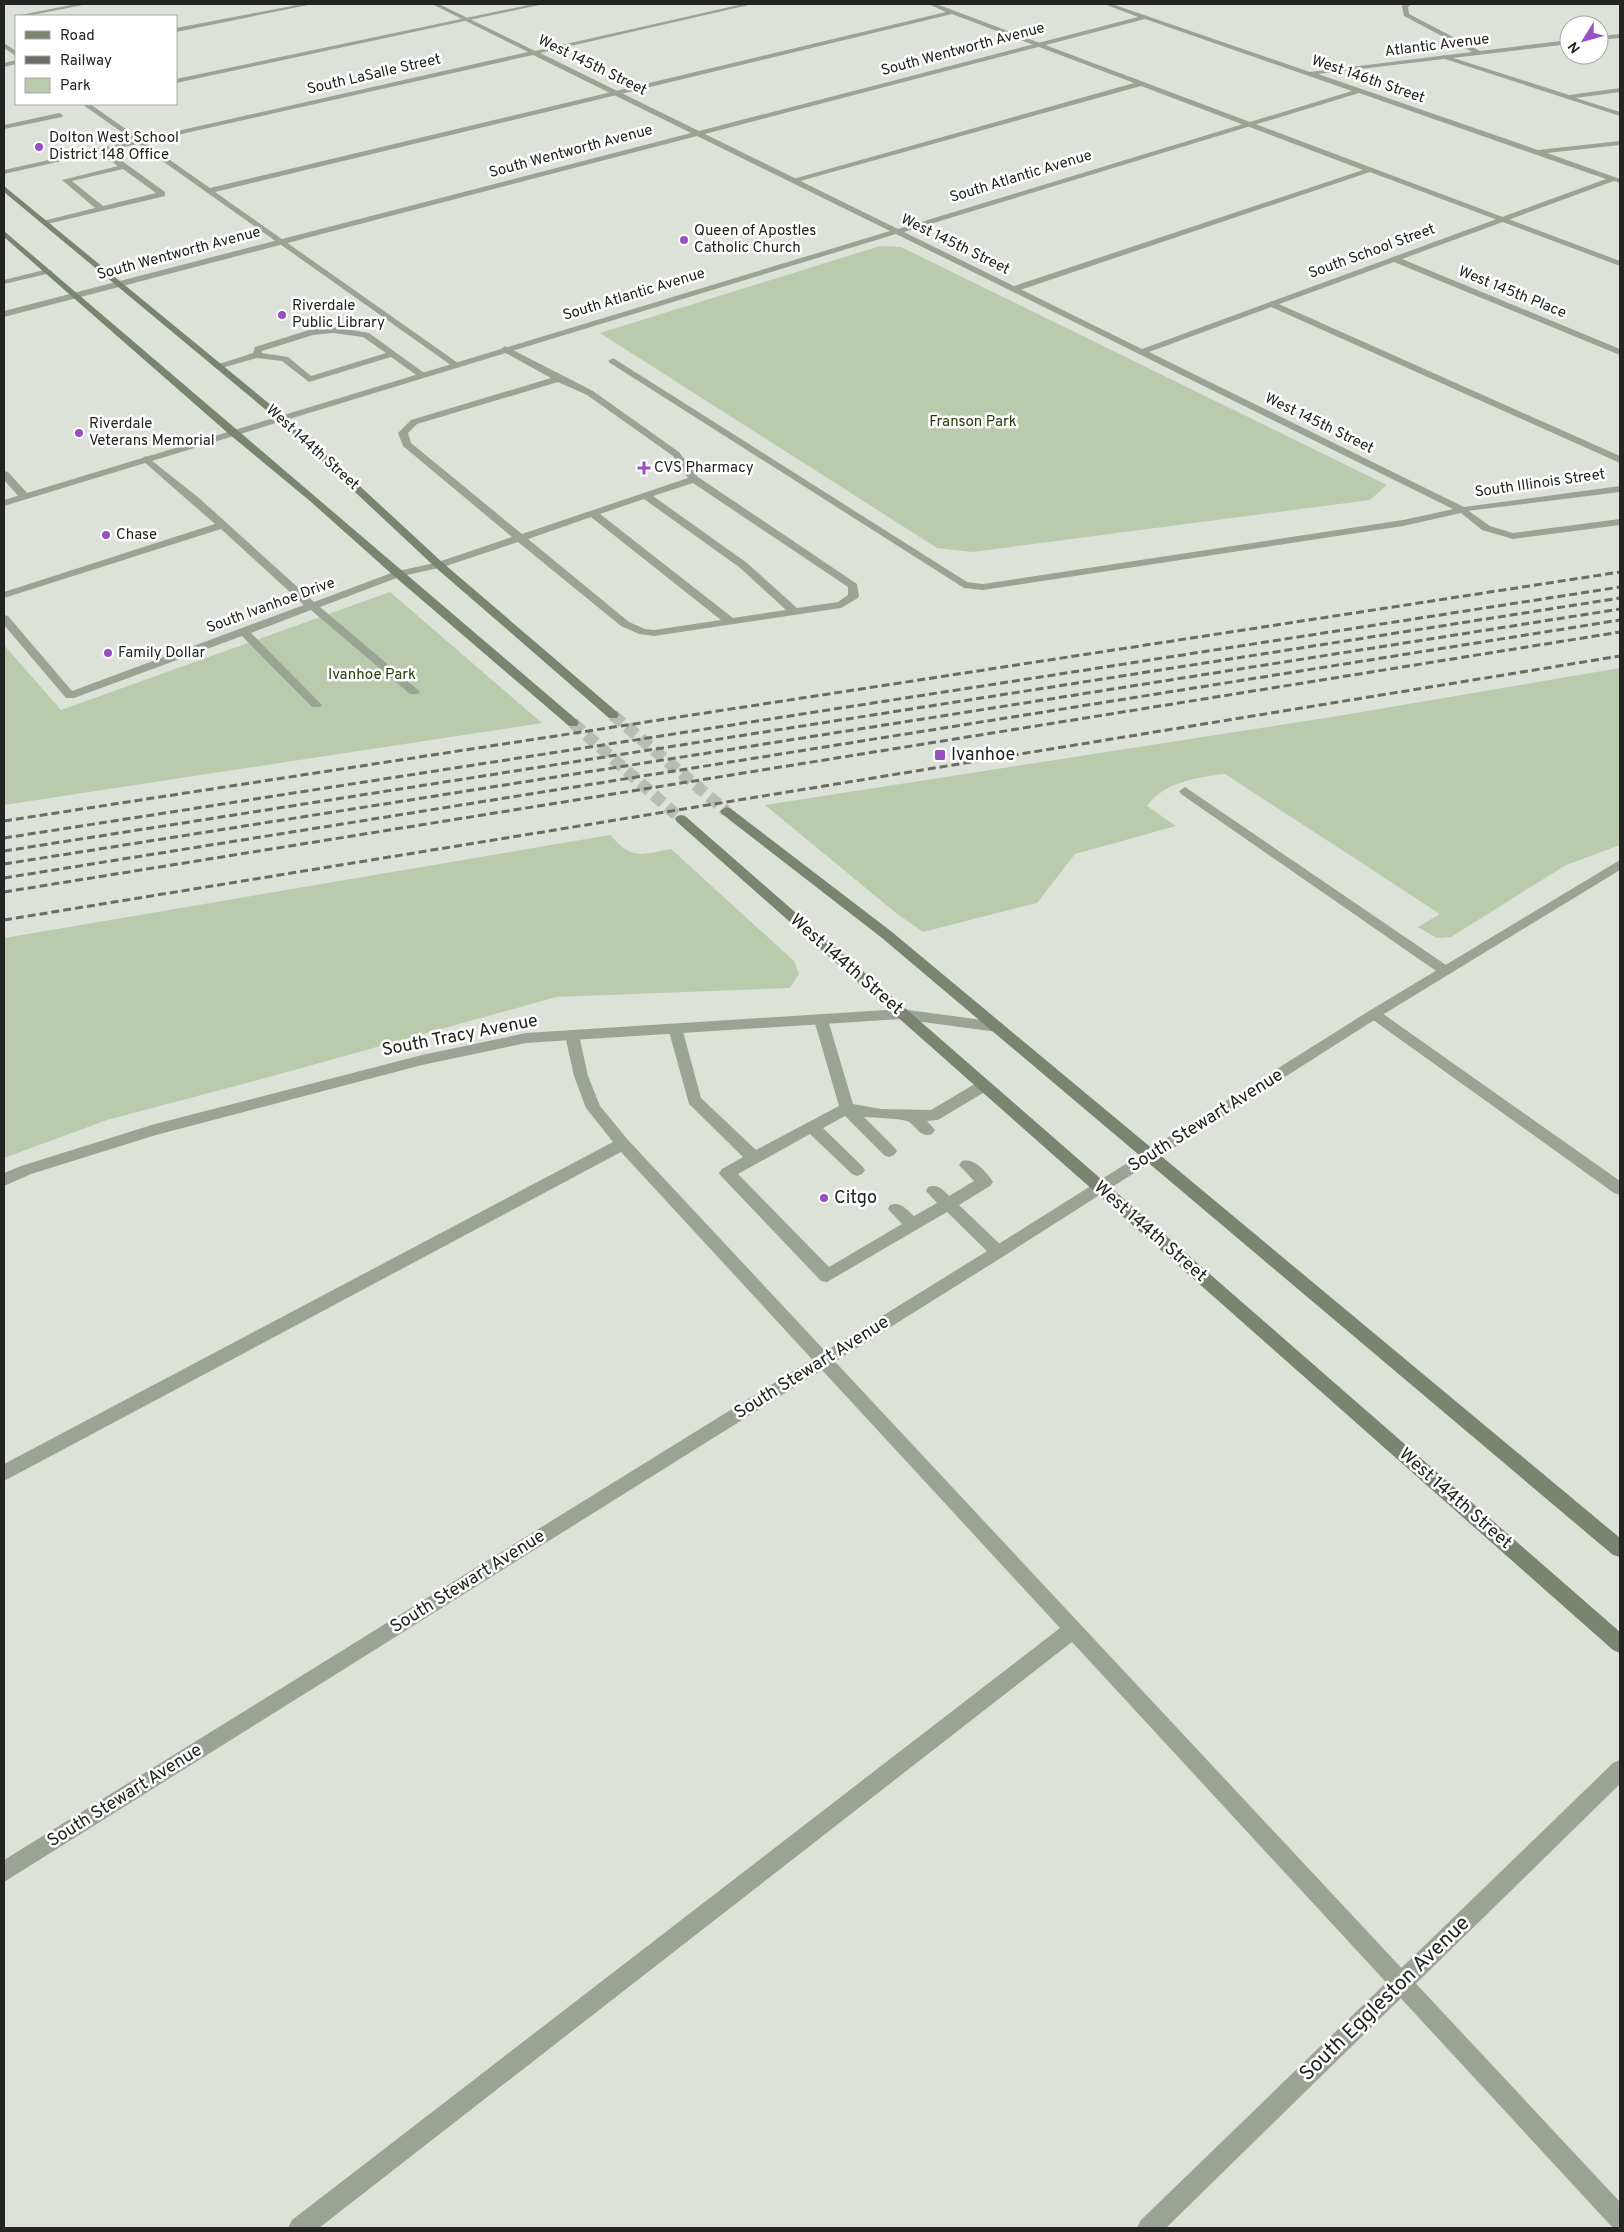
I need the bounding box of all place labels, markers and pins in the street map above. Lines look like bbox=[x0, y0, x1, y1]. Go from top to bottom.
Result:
place label: Dolton West School District 148 Office bbox=[49, 129, 179, 165]
marker: Dolton West School District 148 Office bbox=[33, 141, 45, 153]
place label: Queen of Apostles Catholic Church bbox=[694, 222, 816, 258]
marker: Queen of Apostles Catholic Church bbox=[678, 234, 690, 246]
place label: Riverdale Public Library bbox=[292, 297, 385, 333]
marker: Riverdale Public Library bbox=[276, 309, 288, 321]
place label: Riverdale Veterans Memorial bbox=[89, 415, 215, 451]
marker: Riverdale Veterans Memorial bbox=[73, 427, 85, 439]
place label: CVS Pharmacy bbox=[654, 459, 754, 478]
marker: CVS Pharmacy bbox=[638, 462, 650, 474]
place label: Chase bbox=[116, 526, 157, 545]
marker: Chase bbox=[100, 529, 112, 541]
place label: Family Dollar bbox=[118, 644, 206, 663]
marker: Family Dollar bbox=[102, 647, 114, 659]
place label: Ivanhoe bbox=[951, 744, 1015, 767]
marker: Ivanhoe bbox=[933, 748, 947, 762]
place label: Citgo bbox=[834, 1187, 877, 1210]
marker: Citgo bbox=[818, 1192, 830, 1204]

